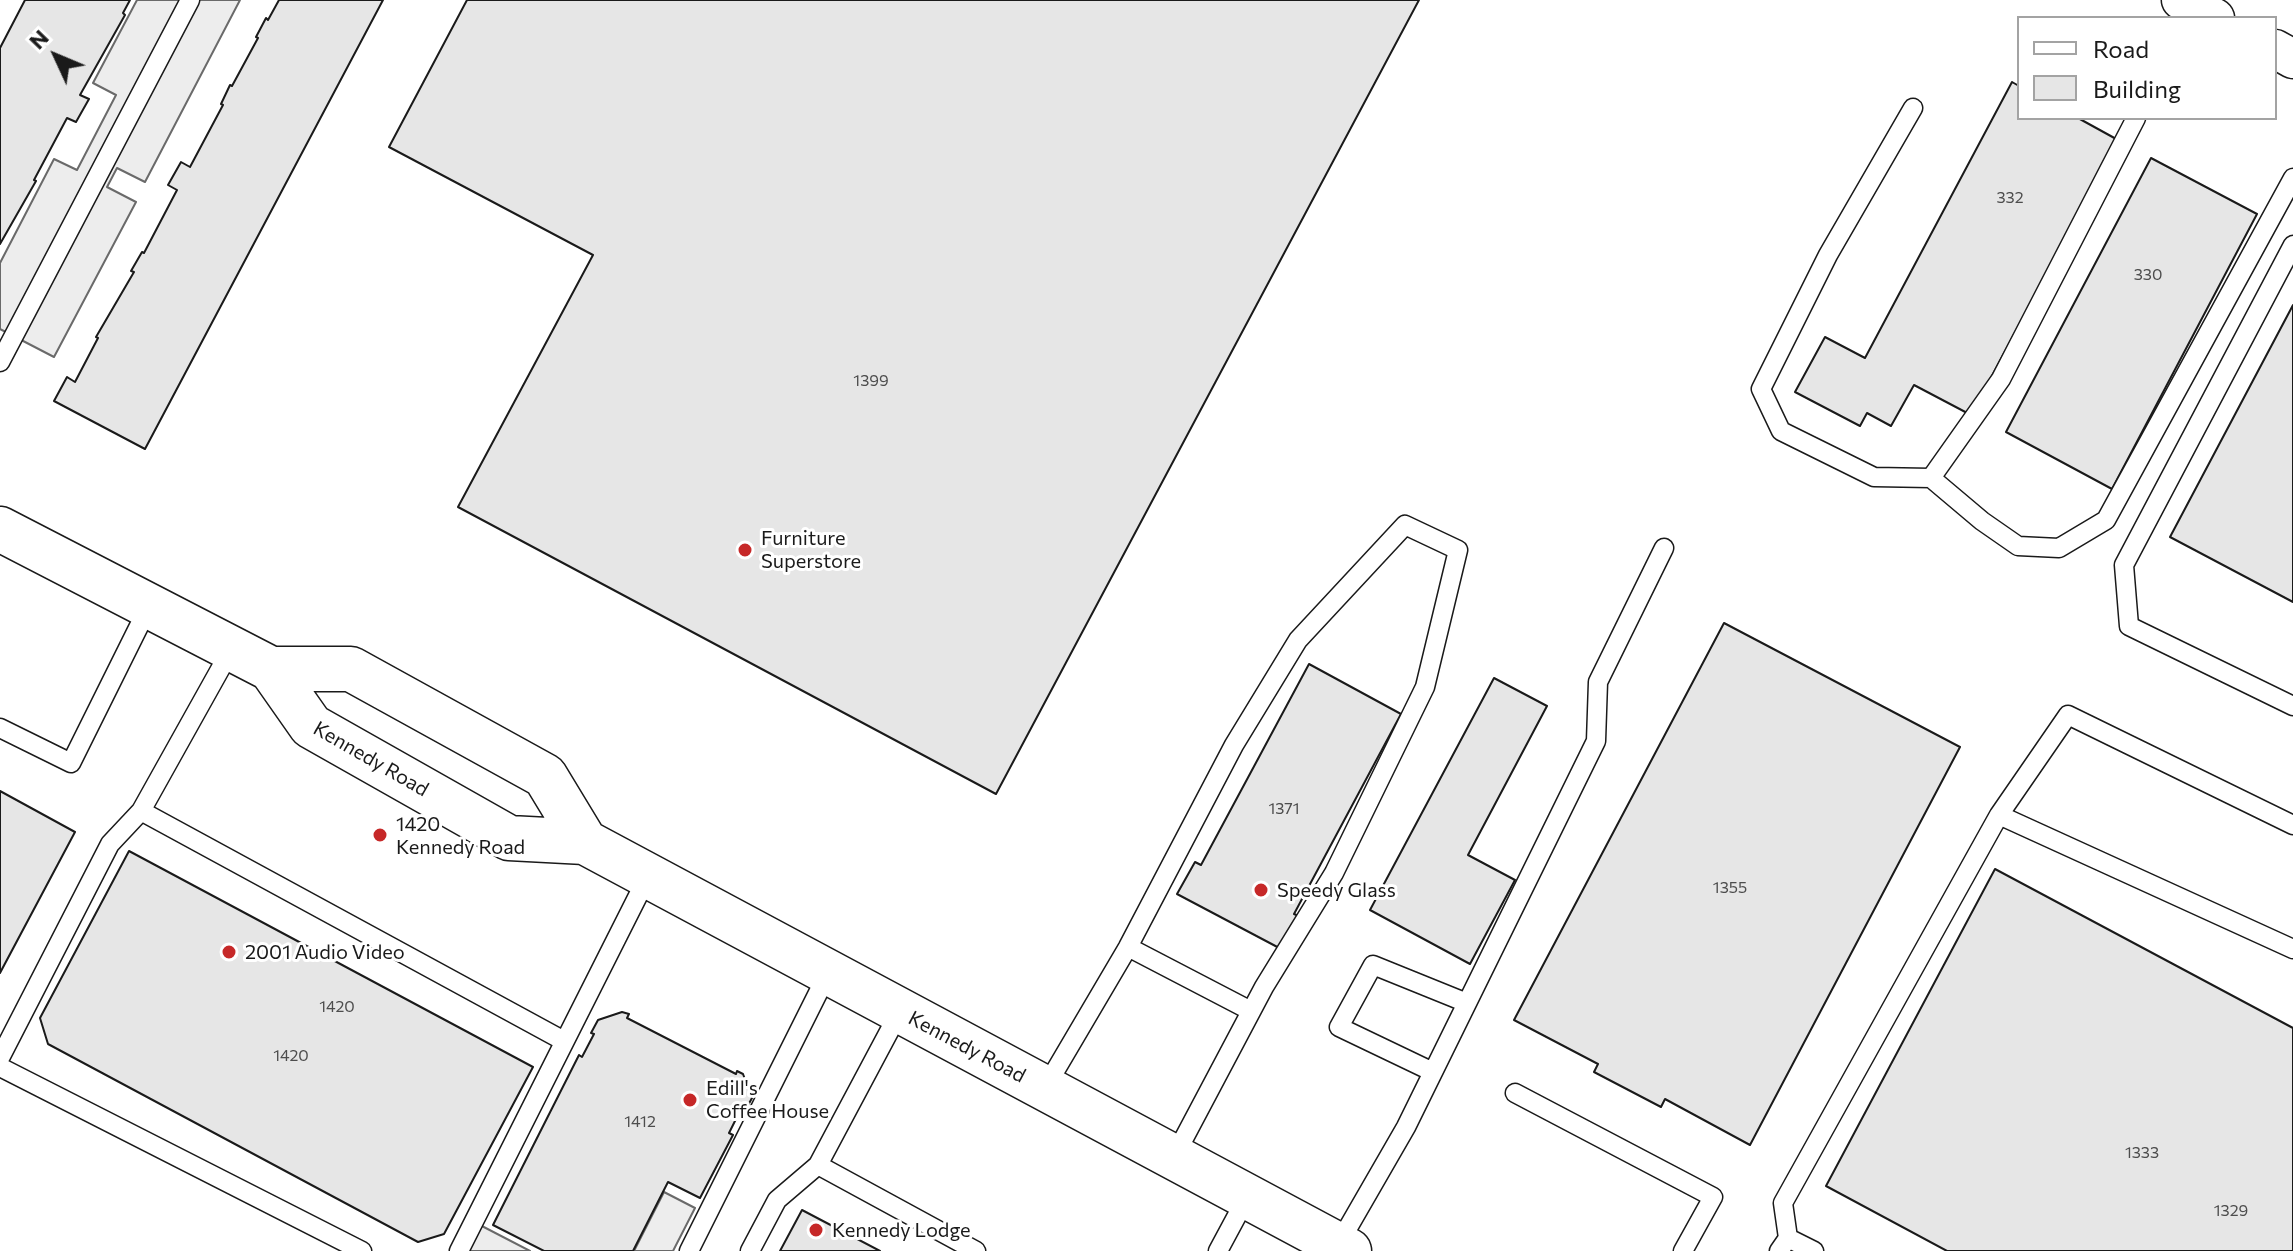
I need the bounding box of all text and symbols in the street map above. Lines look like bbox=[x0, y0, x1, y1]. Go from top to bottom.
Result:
north arrow bbox=[16, 16, 96, 96]
legend bbox=[2017, 16, 2277, 120]
text: N bbox=[23, 24, 54, 54]
text: Road bbox=[2093, 34, 2149, 63]
text: Building bbox=[2093, 74, 2181, 103]
house number: 332 bbox=[1996, 188, 2024, 208]
house number: 330 bbox=[2134, 265, 2162, 285]
house number: 1399 bbox=[853, 371, 889, 391]
place label: Furniture Superstore bbox=[761, 526, 861, 573]
marker: Furniture Superstore bbox=[736, 541, 754, 559]
street label: Kennedy Road bbox=[309, 716, 433, 802]
house number: 1371 bbox=[1268, 799, 1300, 819]
place label: 1420 Kennedy Road bbox=[396, 812, 525, 859]
marker: 1420 Kennedy Road bbox=[371, 826, 389, 844]
place label: Speedy Glass bbox=[1277, 878, 1396, 902]
house number: 1355 bbox=[1713, 878, 1747, 898]
marker: Speedy Glass bbox=[1252, 881, 1270, 899]
place label: 2001 Audio Video bbox=[245, 940, 405, 964]
marker: 2001 Audio Video bbox=[220, 943, 238, 961]
house number: 1420 bbox=[319, 997, 355, 1017]
street label: Kennedy Road bbox=[904, 1006, 1030, 1088]
house number: 1420 bbox=[273, 1046, 309, 1066]
place label: Edill's Coffee House bbox=[706, 1076, 829, 1123]
marker: Edill's Coffee House bbox=[681, 1091, 699, 1109]
house number: 1412 bbox=[624, 1112, 656, 1132]
house number: 1333 bbox=[2125, 1143, 2159, 1163]
house number: 1329 bbox=[2214, 1201, 2248, 1221]
place label: Kennedy Lodge bbox=[832, 1218, 971, 1242]
marker: Kennedy Lodge bbox=[807, 1221, 825, 1239]

